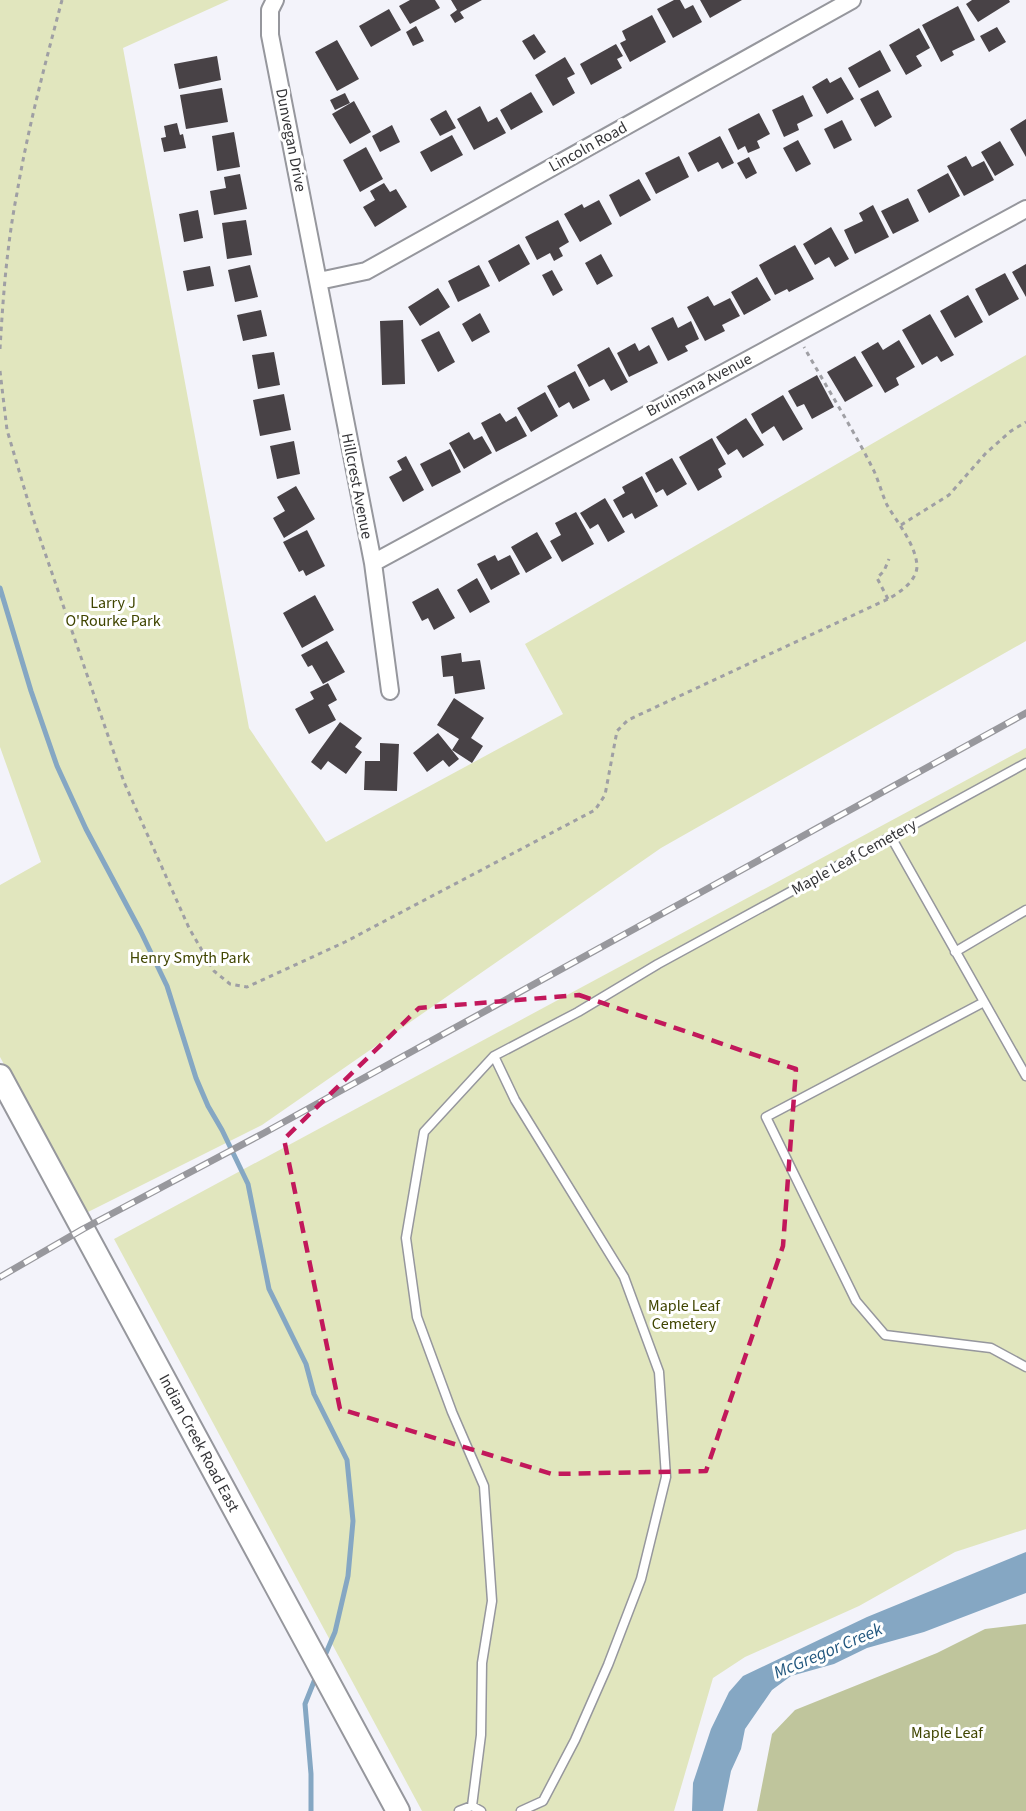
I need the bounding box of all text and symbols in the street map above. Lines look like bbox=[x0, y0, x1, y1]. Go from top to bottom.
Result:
street label: Dunvegan Drive bbox=[270, 86, 312, 194]
street label: Lincoln Road bbox=[545, 116, 631, 178]
street label: Bruinsma Avenue bbox=[642, 348, 756, 422]
street label: Hillcrest Avenue bbox=[336, 431, 378, 541]
park label: Larry J O'Rourke Park bbox=[65, 592, 161, 632]
street label: Maple Leaf Cemetery bbox=[788, 813, 921, 900]
park label: Henry Smyth Park bbox=[130, 947, 250, 969]
park label: Maple Leaf Cemetery bbox=[648, 1295, 721, 1335]
street label: Indian Creek Road East bbox=[153, 1370, 245, 1516]
water label: McGregor Creek bbox=[770, 1617, 887, 1685]
park label: Maple Leaf bbox=[911, 1722, 984, 1744]

